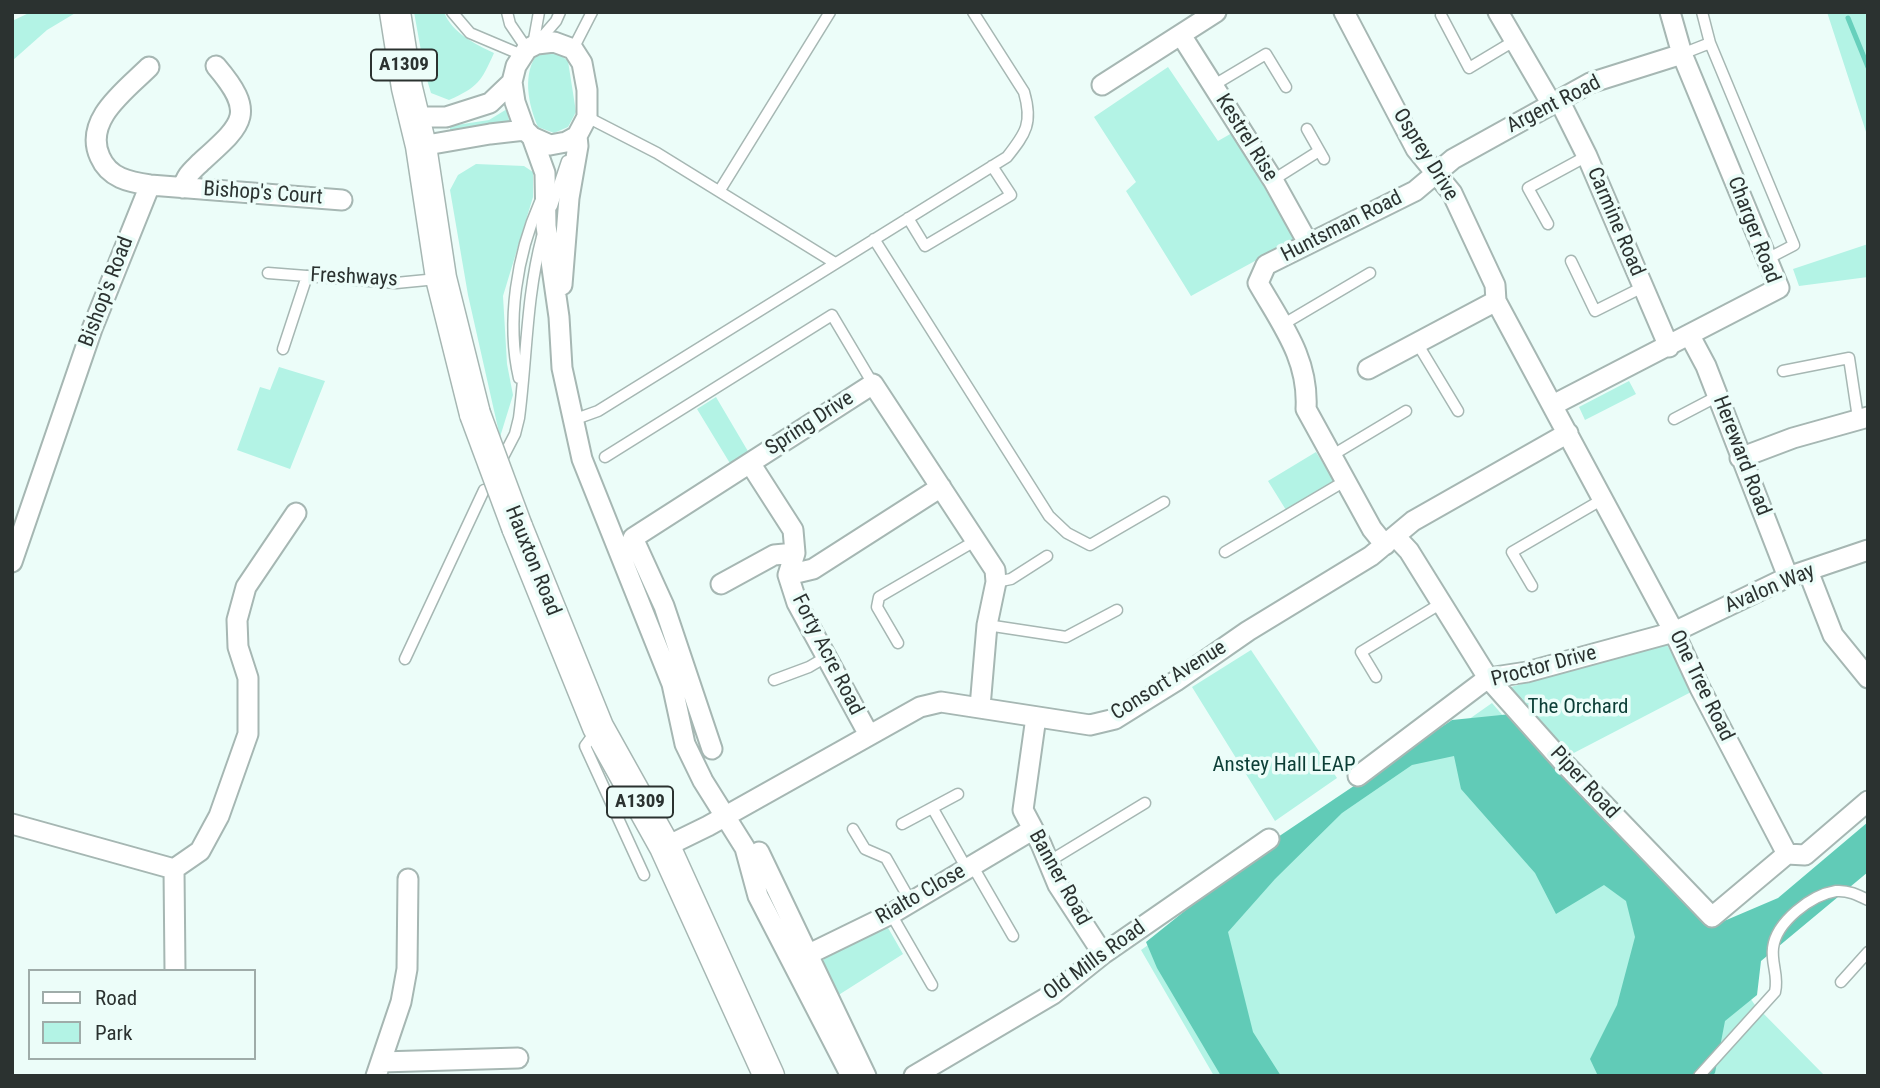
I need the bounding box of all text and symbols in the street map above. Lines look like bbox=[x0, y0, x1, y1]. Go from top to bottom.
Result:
road number: A1309 bbox=[371, 50, 437, 80]
street label: Argent Road bbox=[1503, 71, 1605, 139]
street label: Kestrel Rise bbox=[1209, 90, 1283, 186]
street label: Osprey Drive bbox=[1387, 104, 1463, 206]
street label: Carmine Road bbox=[1581, 164, 1649, 280]
street label: Charger Road bbox=[1721, 173, 1785, 287]
street label: Bishop's Court bbox=[202, 177, 324, 211]
street label: Huntsman Road bbox=[1277, 186, 1407, 268]
street label: Bishop's Road bbox=[74, 233, 140, 351]
street label: Freshways bbox=[310, 263, 398, 293]
street label: Spring Drive bbox=[761, 386, 859, 462]
street label: Hereward Road bbox=[1707, 393, 1775, 519]
street label: Hauxton Road bbox=[499, 502, 565, 620]
street label: Avalon Way bbox=[1721, 559, 1819, 619]
street label: Forty Acre Road bbox=[786, 590, 868, 720]
street label: One Tree Road bbox=[1663, 626, 1739, 746]
street label: Consort Avenue bbox=[1107, 636, 1231, 726]
street label: Proctor Drive bbox=[1489, 641, 1599, 693]
park label: The Orchard bbox=[1527, 695, 1629, 721]
street label: Piper Road bbox=[1544, 741, 1624, 825]
park label: Anstey Hall LEAP bbox=[1212, 753, 1356, 779]
road number: A1309 bbox=[607, 786, 673, 818]
street label: Banner Road bbox=[1023, 826, 1095, 930]
street label: Rialto Close bbox=[872, 859, 970, 931]
street label: Old Mills Road bbox=[1039, 916, 1151, 1006]
legend bbox=[28, 969, 256, 1060]
text: Road bbox=[95, 986, 137, 1010]
text: Park bbox=[95, 1021, 132, 1045]

